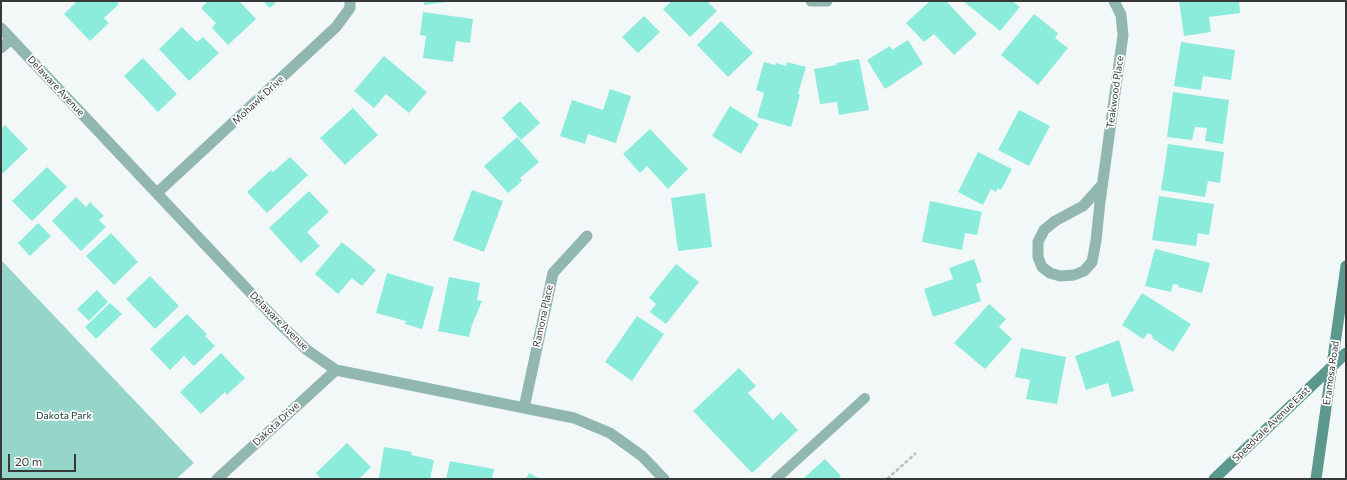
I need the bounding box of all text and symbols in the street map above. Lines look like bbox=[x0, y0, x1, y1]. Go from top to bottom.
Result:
street label: Delaware Avenue bbox=[25, 53, 87, 119]
street label: Teakwood Place bbox=[1104, 55, 1126, 129]
street label: Mohawk Drive bbox=[230, 73, 286, 127]
street label: Ramona Place bbox=[531, 284, 555, 348]
street label: Delaware Avenue bbox=[247, 289, 311, 353]
street label: Eramosa Road bbox=[1321, 340, 1341, 406]
street label: Speedvale Avenue East bbox=[1230, 384, 1312, 464]
street label: Dakota Drive bbox=[250, 399, 302, 449]
park label: Dakota Park bbox=[36, 410, 92, 422]
scale bar bbox=[10, 446, 78, 472]
text: 20 m bbox=[15, 454, 42, 468]

